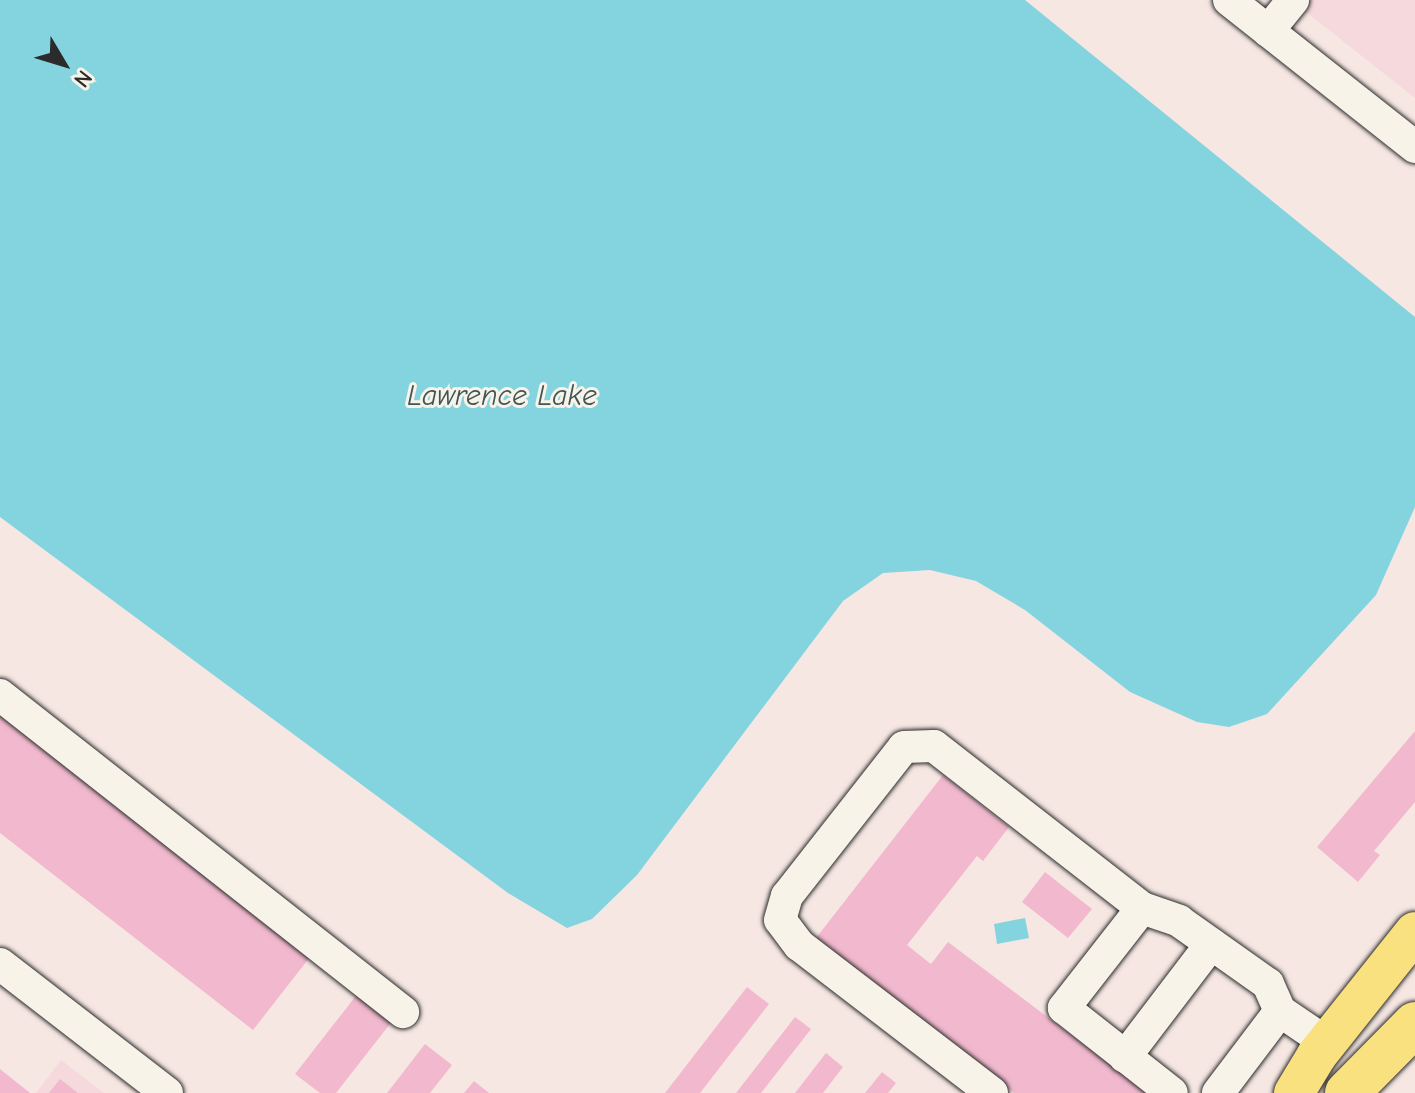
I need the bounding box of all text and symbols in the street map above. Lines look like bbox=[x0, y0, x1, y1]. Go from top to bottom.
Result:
north arrow bbox=[24, 24, 104, 104]
text: N bbox=[68, 65, 98, 92]
water label: Lawrence Lake bbox=[407, 378, 597, 414]

